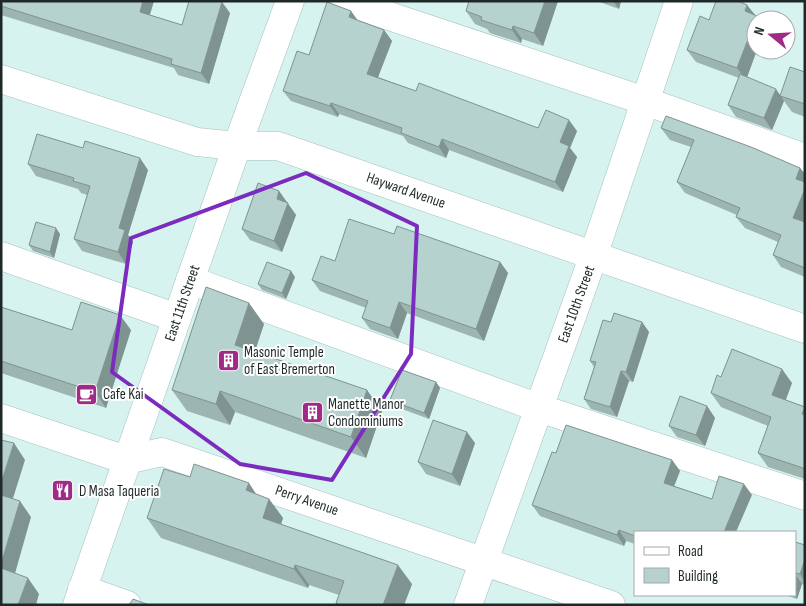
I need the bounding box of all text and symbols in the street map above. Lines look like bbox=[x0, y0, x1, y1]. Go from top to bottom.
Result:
north arrow bbox=[746, 10, 796, 60]
text: N bbox=[750, 25, 768, 37]
street label: Hayward Avenue bbox=[364, 168, 448, 213]
street label: East 11th Street bbox=[161, 262, 205, 344]
street label: East 10th Street bbox=[554, 262, 599, 345]
place label: Masonic Temple of East Bremerton bbox=[244, 343, 335, 379]
building icon: Masonic Temple of East Bremerton bbox=[216, 349, 240, 373]
cafe icon: Cafe Kai bbox=[75, 382, 99, 406]
place label: Cafe Kai bbox=[103, 385, 144, 404]
place label: Manette Manor Condominiums bbox=[328, 395, 405, 431]
building icon: Manette Manor Condominiums bbox=[300, 401, 324, 425]
restaurant icon: D Masa Taqueria bbox=[51, 479, 75, 503]
street label: Perry Avenue bbox=[273, 481, 341, 520]
place label: D Masa Taqueria bbox=[79, 482, 159, 501]
legend bbox=[634, 531, 796, 596]
text: Road bbox=[678, 542, 703, 561]
text: Building bbox=[678, 567, 718, 586]

